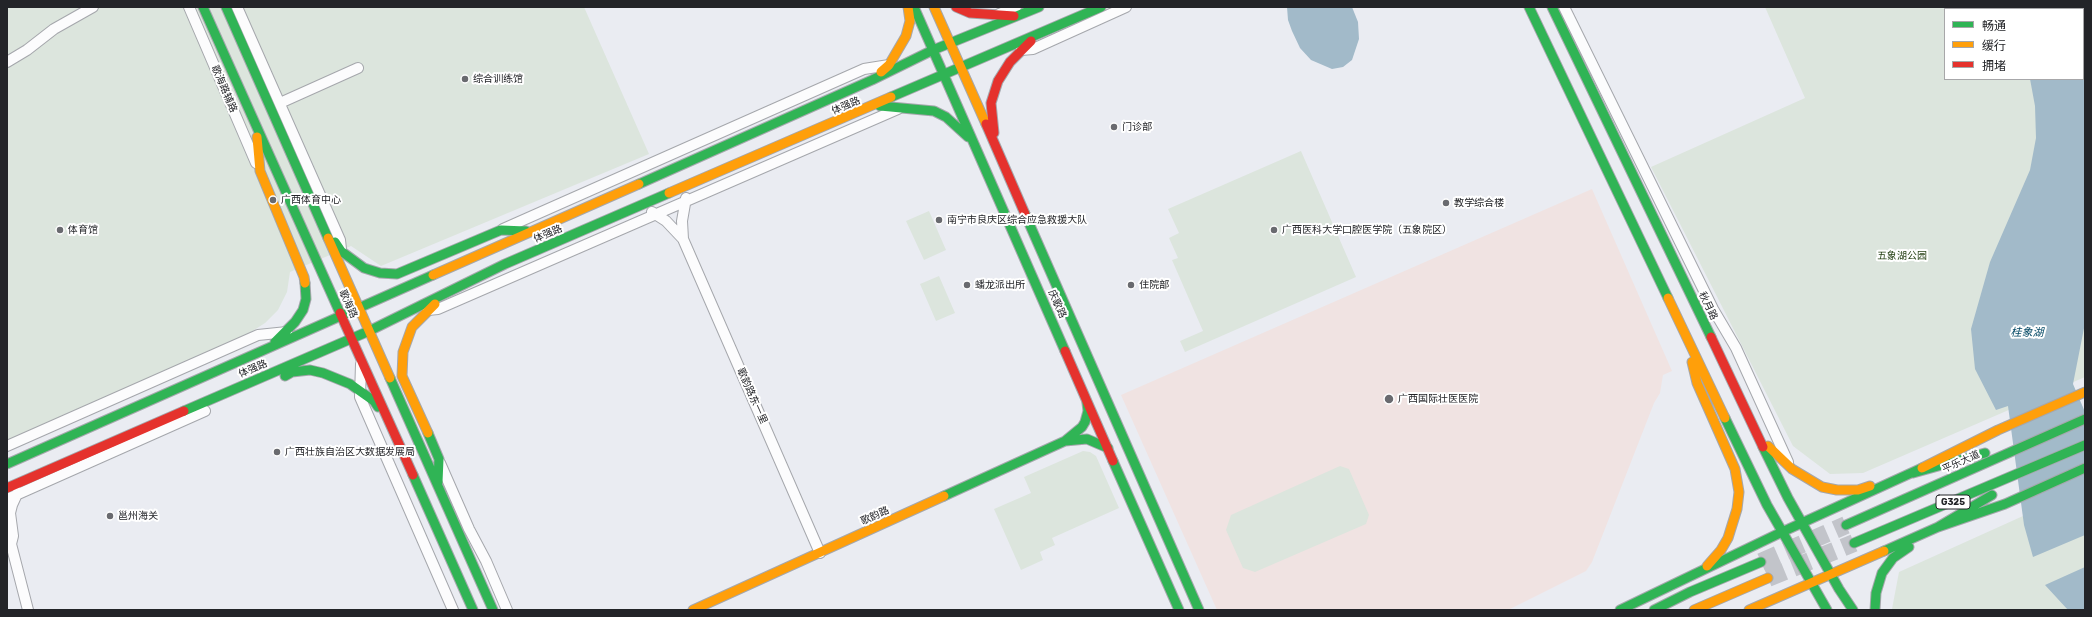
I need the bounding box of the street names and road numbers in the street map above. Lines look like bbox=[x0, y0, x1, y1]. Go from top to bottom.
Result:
street label: 歌海路辅路 bbox=[209, 64, 239, 114]
street label: 体强路 bbox=[830, 95, 862, 117]
street label: 体强路 bbox=[532, 223, 564, 245]
street label: 歌海路 bbox=[336, 288, 360, 320]
street label: 庆歌路 bbox=[1045, 288, 1069, 320]
street label: 秋月路 bbox=[1696, 290, 1720, 322]
street label: 体强路 bbox=[237, 358, 269, 380]
street label: 歌韵路东一里 bbox=[734, 366, 770, 426]
street label: 平乐大道 bbox=[1940, 448, 1982, 476]
road number: G325 bbox=[1936, 495, 1970, 509]
street label: 歌韵路 bbox=[859, 504, 891, 528]

